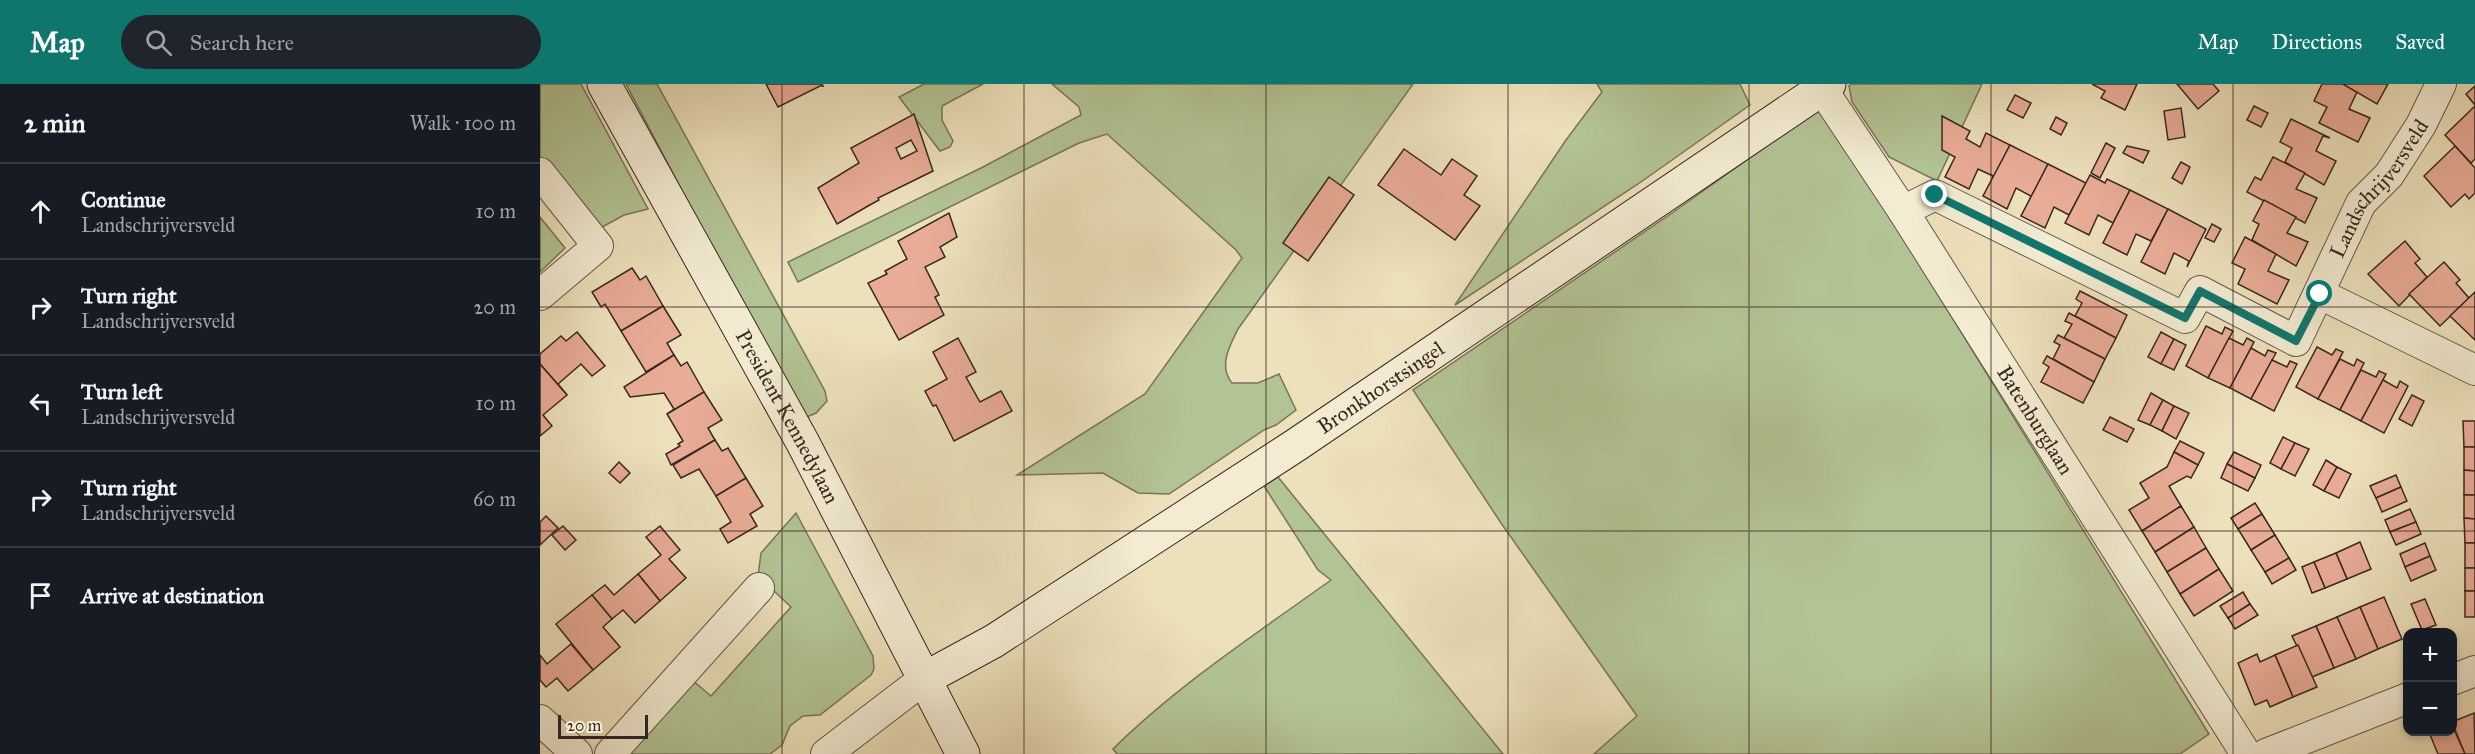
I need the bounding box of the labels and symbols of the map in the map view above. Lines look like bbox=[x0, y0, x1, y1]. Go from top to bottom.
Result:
street label: Landschrijversveld bbox=[2324, 114, 2434, 262]
route end bbox=[1921, 181, 1947, 207]
route start bbox=[2306, 280, 2332, 306]
street label: President Kennedylaan bbox=[730, 325, 845, 508]
street label: Bronkhorstsingel bbox=[1312, 335, 1449, 440]
street label: Batenburglaan bbox=[1991, 361, 2079, 480]
scale bar bbox=[558, 712, 648, 740]

